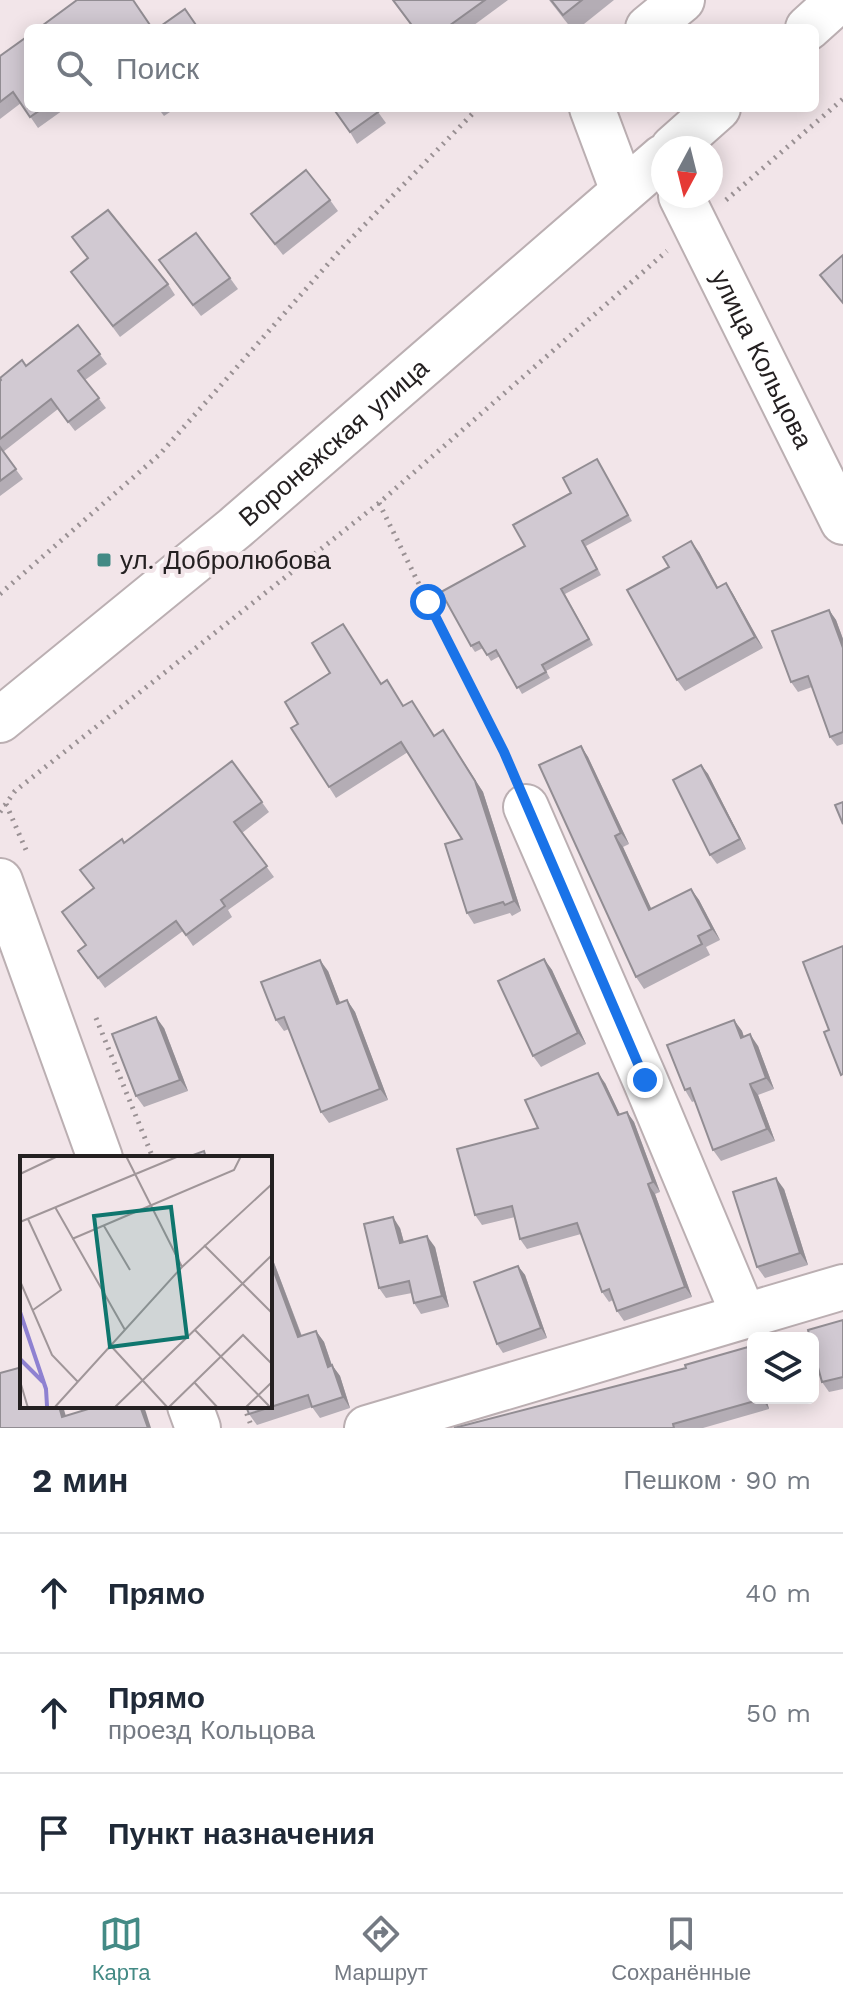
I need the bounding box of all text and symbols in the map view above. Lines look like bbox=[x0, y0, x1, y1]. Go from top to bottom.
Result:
search box bbox=[24, 24, 819, 112]
icon: search bbox=[52, 46, 96, 90]
text: Поиск bbox=[116, 51, 199, 86]
north arrow bbox=[651, 136, 723, 208]
street label: улица Кольцова bbox=[705, 265, 819, 454]
street label: Воронежская улица bbox=[233, 352, 435, 533]
place label: ул. Добролюбова bbox=[120, 545, 332, 575]
marker: ул. Добролюбова bbox=[95, 551, 113, 569]
route start bbox=[410, 584, 446, 620]
route end bbox=[627, 1062, 663, 1098]
inset map bbox=[20, 1156, 272, 1408]
map controls bbox=[747, 1332, 819, 1404]
button: layers bbox=[747, 1332, 819, 1404]
text: 2 мин bbox=[32, 1460, 129, 1500]
text: Пешком · 90 m bbox=[624, 1465, 811, 1495]
icon: ahead bbox=[32, 1571, 76, 1615]
text: Прямо bbox=[108, 1576, 205, 1611]
text: 40 m bbox=[745, 1578, 811, 1608]
text: Прямо bbox=[108, 1680, 205, 1715]
icon: ahead bbox=[32, 1691, 76, 1735]
text: 50 m bbox=[746, 1698, 811, 1728]
text: проезд Кольцова bbox=[108, 1715, 315, 1745]
icon: arrive bbox=[32, 1811, 76, 1855]
text: Пункт назначения bbox=[108, 1816, 375, 1851]
tab: Карта bbox=[92, 1912, 151, 1986]
tab: Маршрут bbox=[334, 1912, 428, 1986]
tab: Сохранённые bbox=[611, 1912, 751, 1986]

